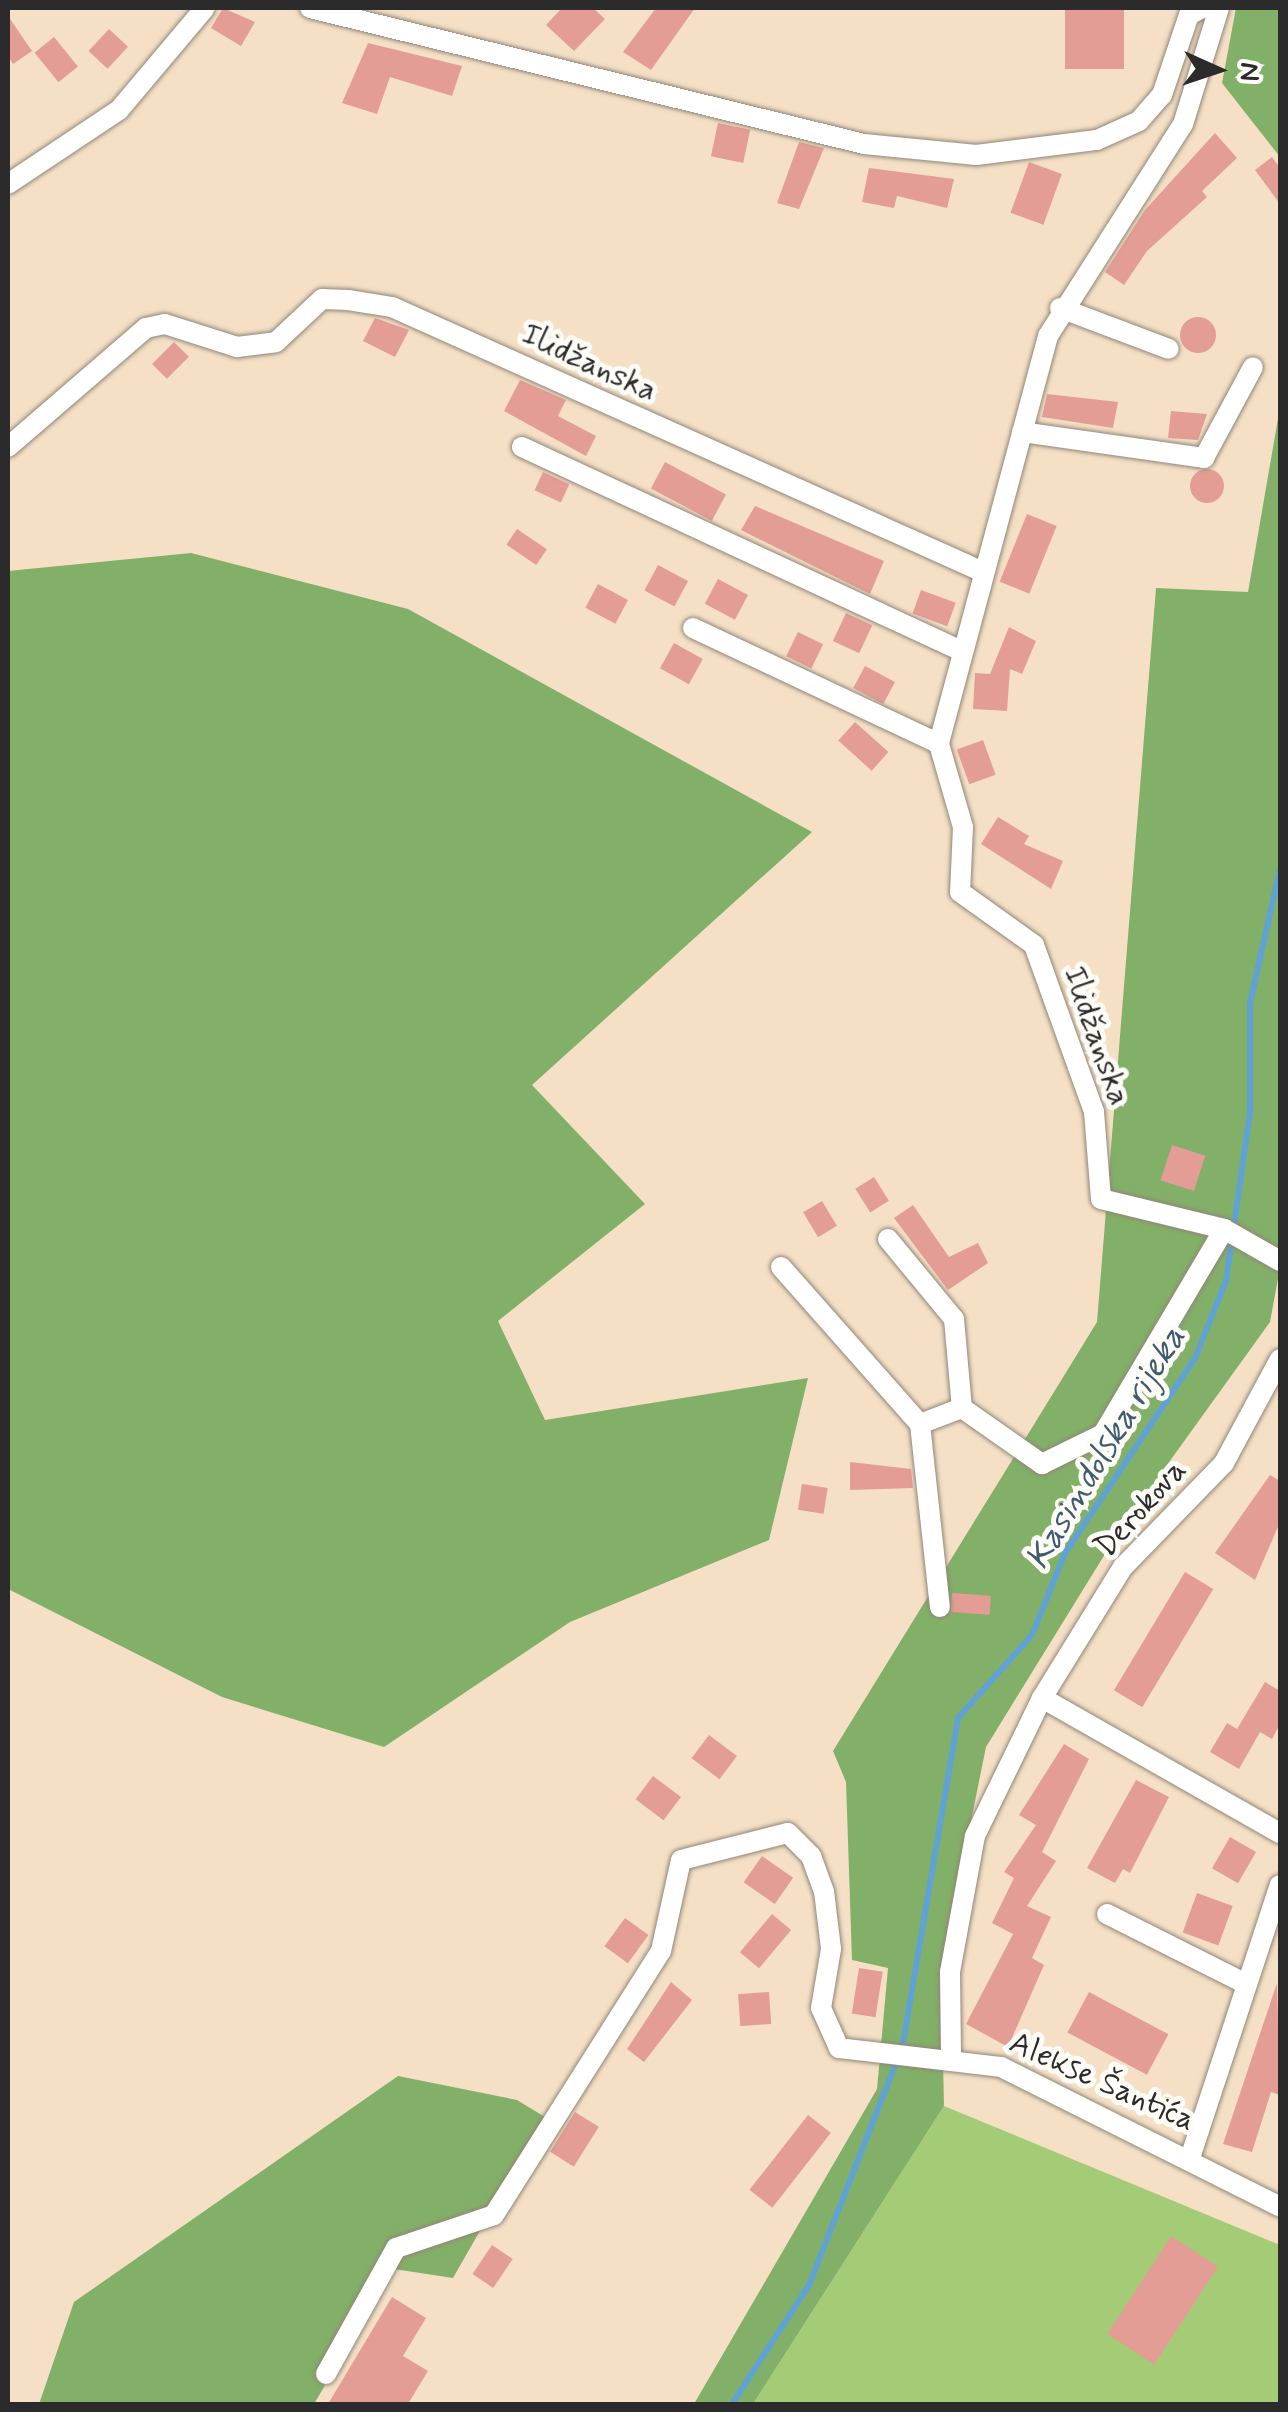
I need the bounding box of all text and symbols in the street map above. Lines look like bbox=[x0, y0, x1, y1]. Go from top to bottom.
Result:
north arrow bbox=[1168, 20, 1268, 120]
text: N bbox=[1229, 61, 1267, 82]
street label: Ilidžanska bbox=[515, 315, 663, 411]
street label: Ilidžanska bbox=[1054, 961, 1138, 1111]
water label: Kasindolska rijeka bbox=[1016, 1317, 1196, 1579]
street label: Derokova bbox=[1087, 1452, 1195, 1566]
street label: Alekse Šantića bbox=[1003, 2024, 1201, 2140]

